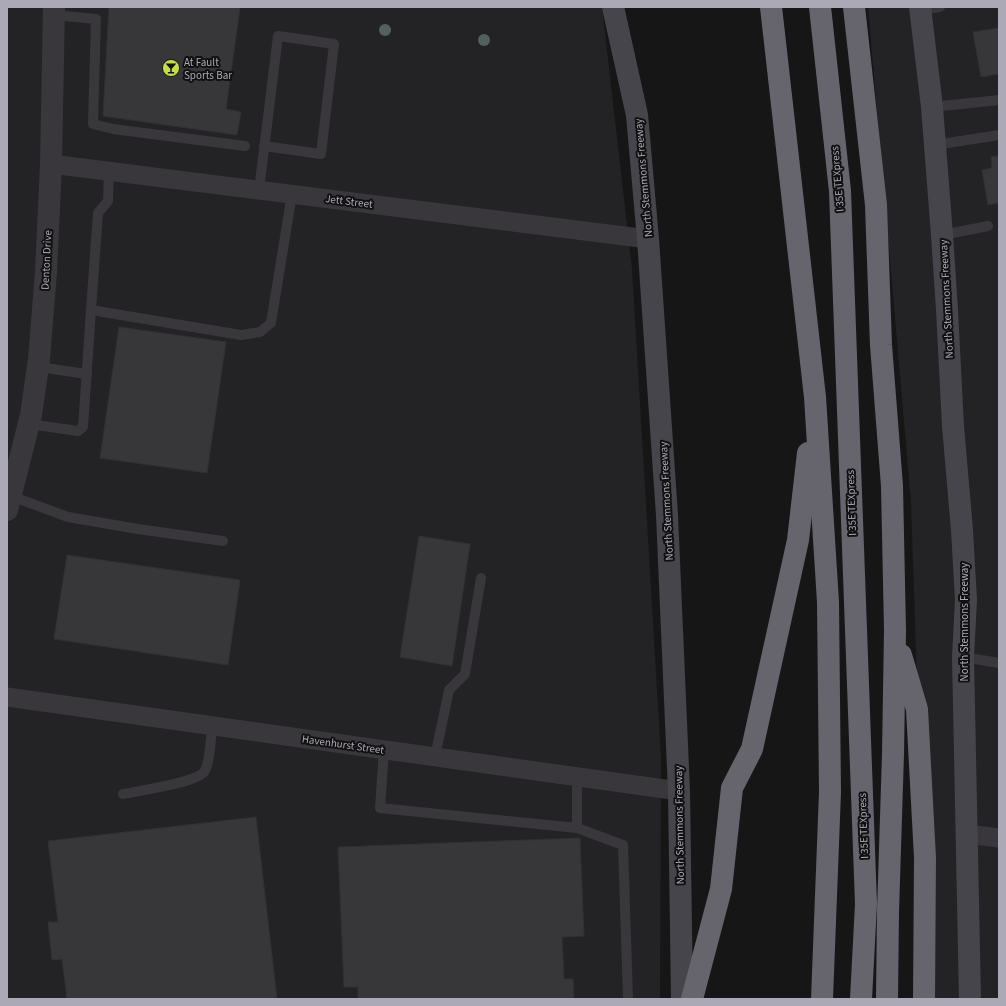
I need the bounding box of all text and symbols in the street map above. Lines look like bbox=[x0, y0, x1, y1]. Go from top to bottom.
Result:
place label: At Fault Sports Bar bbox=[184, 55, 232, 83]
bar icon: At Fault Sports Bar bbox=[161, 58, 181, 78]
street label: North Stemmons Freeway bbox=[631, 118, 656, 238]
street label: I 35E TEXpress bbox=[827, 145, 848, 212]
street label: Jett Street bbox=[324, 191, 374, 212]
street label: Denton Drive bbox=[37, 229, 56, 290]
street label: North Stemmons Freeway bbox=[936, 239, 957, 359]
street label: North Stemmons Freeway bbox=[656, 441, 677, 561]
street label: I 35E TEXpress bbox=[843, 469, 860, 536]
street label: North Stemmons Freeway bbox=[957, 563, 972, 681]
street label: Havenhurst Street bbox=[301, 731, 385, 758]
street label: North Stemmons Freeway bbox=[671, 765, 688, 885]
street label: I 35E TEXpress bbox=[855, 792, 872, 859]

